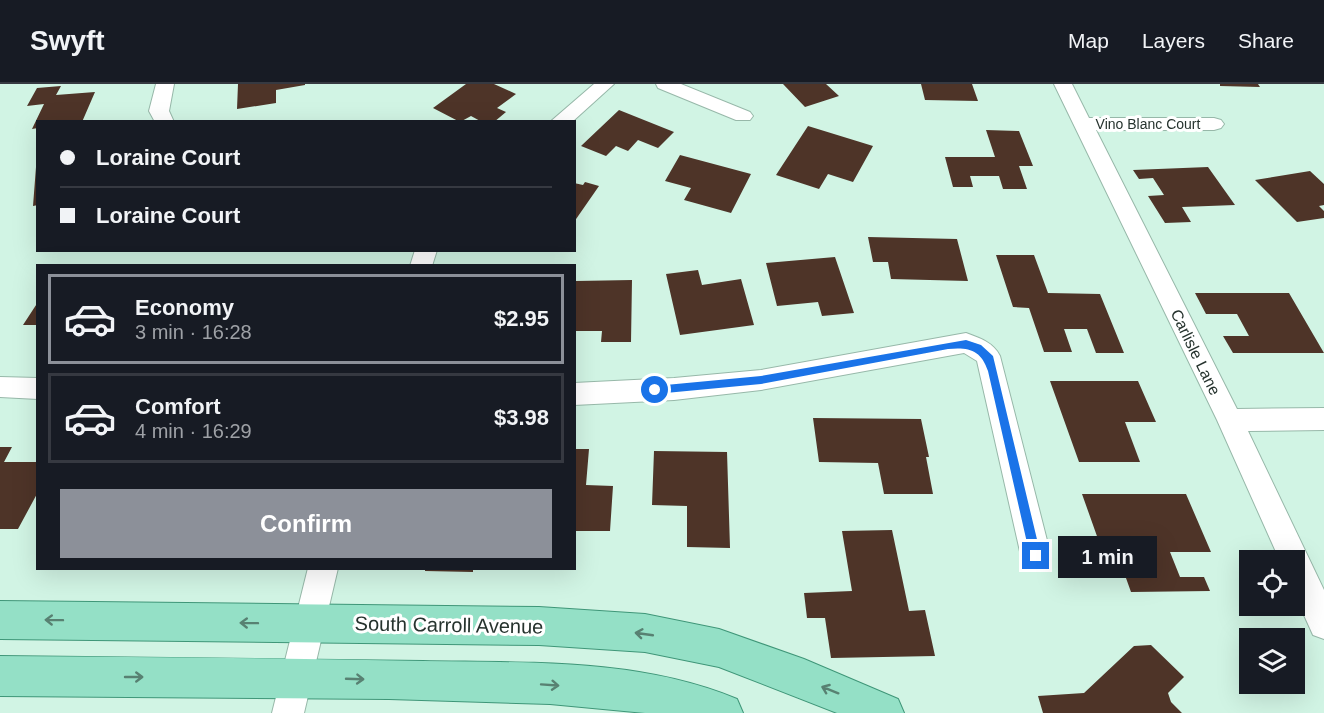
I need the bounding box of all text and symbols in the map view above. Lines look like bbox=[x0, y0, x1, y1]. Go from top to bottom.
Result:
text: Swyft bbox=[30, 25, 105, 56]
text: Map bbox=[1068, 29, 1109, 52]
text: Layers bbox=[1142, 29, 1205, 52]
text: Share bbox=[1238, 29, 1294, 52]
street label: Vino Blanc Court bbox=[1096, 116, 1201, 132]
text: Loraine Court bbox=[96, 145, 240, 170]
text: Loraine Court bbox=[96, 203, 240, 228]
icon: car bbox=[63, 292, 117, 346]
text: Economy bbox=[135, 295, 234, 320]
text: $2.95 bbox=[494, 306, 549, 331]
street label: Carlisle Lane bbox=[1167, 307, 1224, 398]
text: 3 min · 16:28 bbox=[135, 321, 252, 343]
route start bbox=[641, 376, 668, 403]
icon: car bbox=[63, 391, 117, 445]
text: Comfort bbox=[135, 394, 221, 419]
text: $3.98 bbox=[494, 405, 549, 430]
text: 4 min · 16:29 bbox=[135, 420, 252, 442]
button: Confirm bbox=[60, 489, 552, 558]
callout: 1 min bbox=[1057, 535, 1156, 577]
route end bbox=[1022, 542, 1049, 569]
text: 1 min bbox=[1081, 546, 1134, 568]
map controls bbox=[1239, 550, 1305, 694]
button: locate bbox=[1239, 550, 1305, 616]
street label: South Carroll Avenue bbox=[354, 612, 544, 638]
one-way arrow bbox=[45, 614, 65, 626]
one-way arrow bbox=[240, 617, 260, 629]
one-way arrow bbox=[635, 628, 654, 639]
button: layers bbox=[1239, 628, 1305, 694]
one-way arrow bbox=[124, 671, 144, 683]
one-way arrow bbox=[344, 673, 364, 685]
one-way arrow bbox=[539, 680, 559, 691]
one-way arrow bbox=[821, 684, 840, 695]

